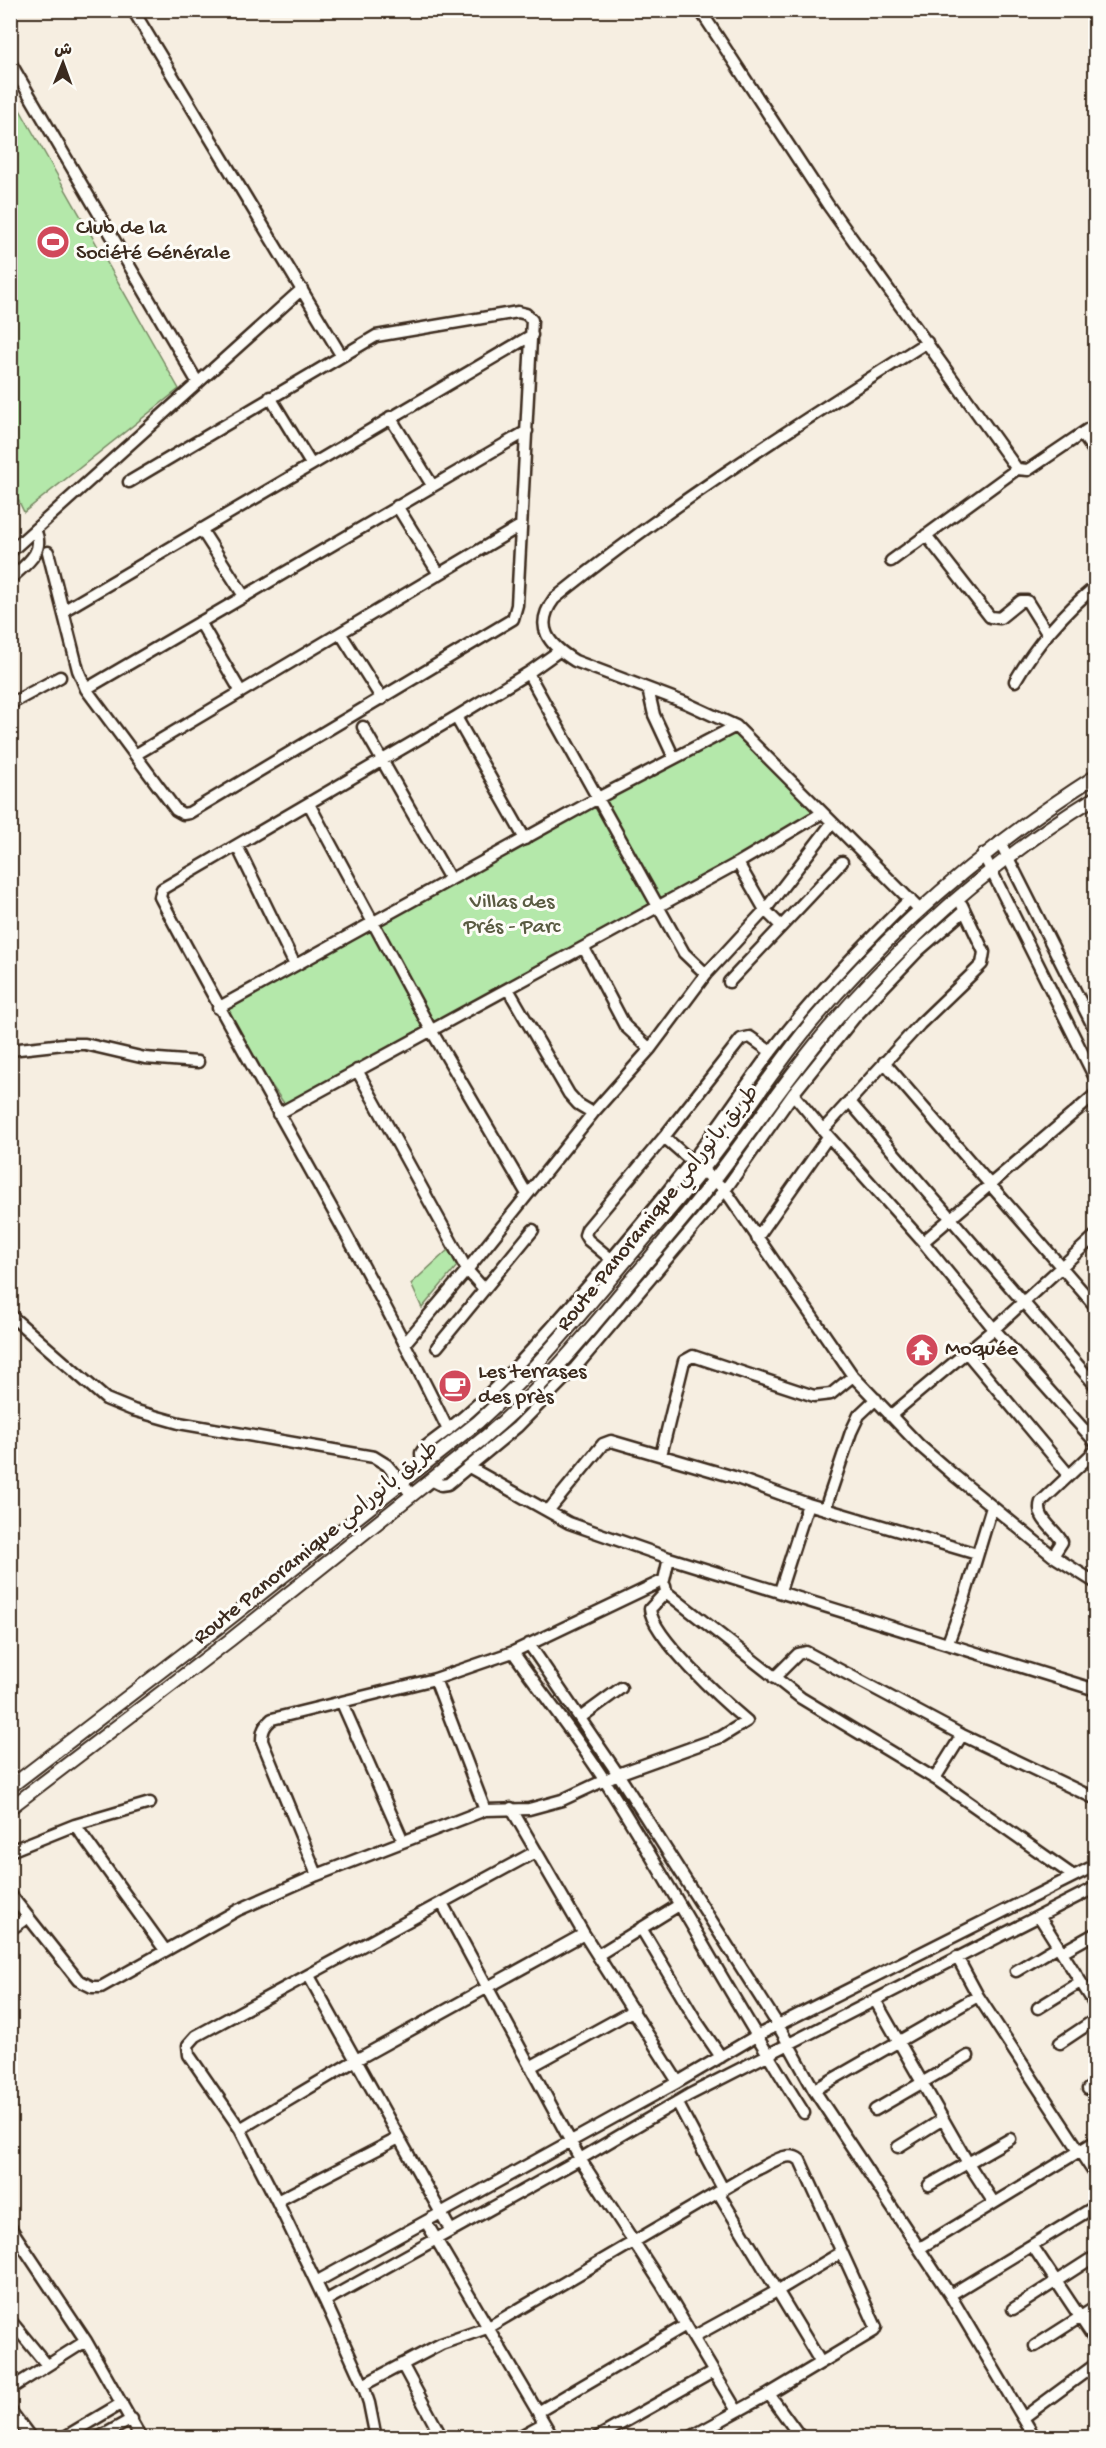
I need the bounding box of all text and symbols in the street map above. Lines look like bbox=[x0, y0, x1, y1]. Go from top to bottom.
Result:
north arrow bbox=[33, 33, 93, 93]
text: ش bbox=[54, 42, 72, 61]
place label: Club de la Société Générale bbox=[76, 216, 231, 267]
sports icon: Club de la Société Générale bbox=[35, 224, 71, 260]
park label: Villas des Prés - Parc bbox=[463, 890, 562, 941]
street label: Route Panoramique طريق بانورامي bbox=[552, 1081, 769, 1339]
temple icon: Moquée bbox=[904, 1332, 940, 1368]
place label: Moquée bbox=[945, 1337, 1019, 1363]
place label: Les terrases des près bbox=[478, 1360, 587, 1411]
cafe icon: Les terrases des près bbox=[437, 1368, 473, 1404]
street label: Route Panoramique طريق بانورامي bbox=[189, 1437, 447, 1654]

